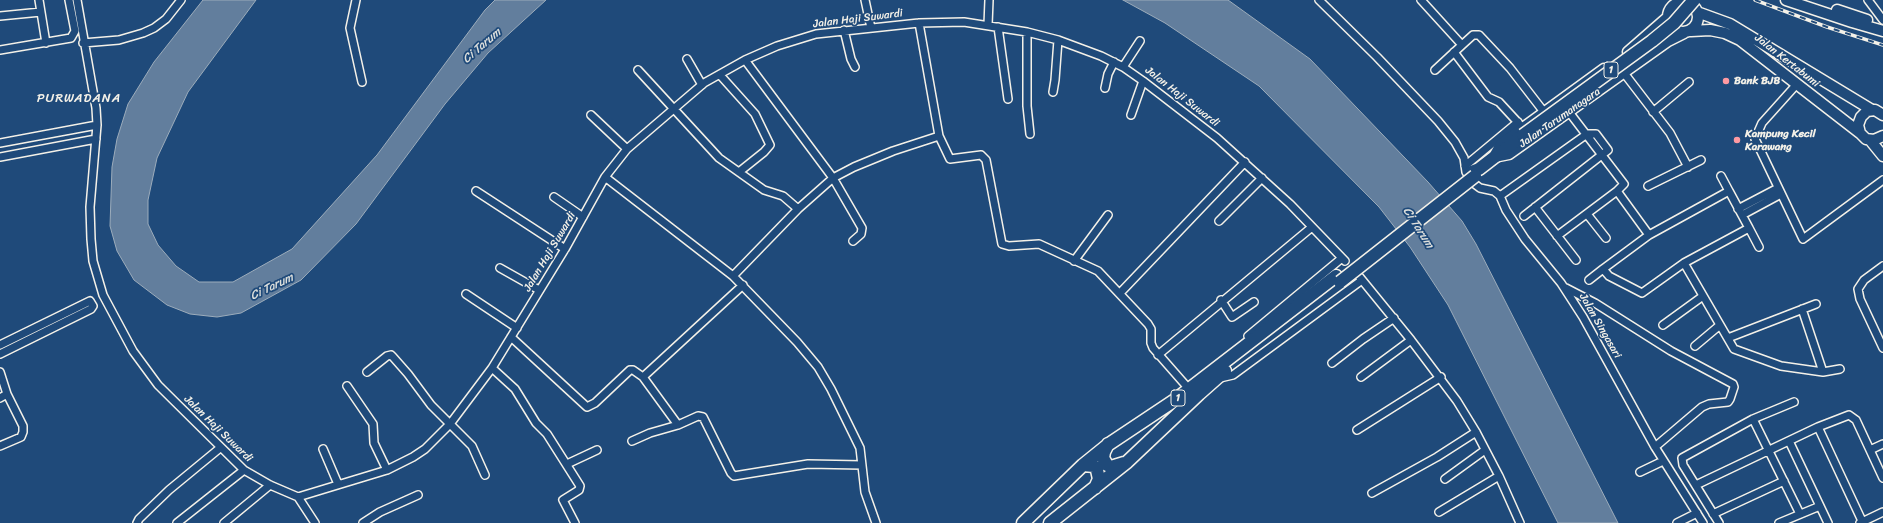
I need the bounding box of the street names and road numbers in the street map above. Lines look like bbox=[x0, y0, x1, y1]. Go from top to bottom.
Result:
street label: Jalan Haji Suwardi bbox=[812, 7, 904, 31]
street label: Jalan Kertabumi bbox=[1752, 32, 1822, 90]
road number: 1 bbox=[1604, 62, 1618, 78]
street label: Jalan Haji Suwardi bbox=[1142, 64, 1222, 130]
street label: Jalan Tarumanagara bbox=[1517, 85, 1603, 151]
street label: Jalan Haji Suwardi bbox=[521, 210, 579, 294]
street label: Jalan Singasari bbox=[1576, 291, 1624, 361]
road number: 1 bbox=[1171, 390, 1185, 406]
street label: Jalan Haji Suwardi bbox=[181, 393, 255, 465]

